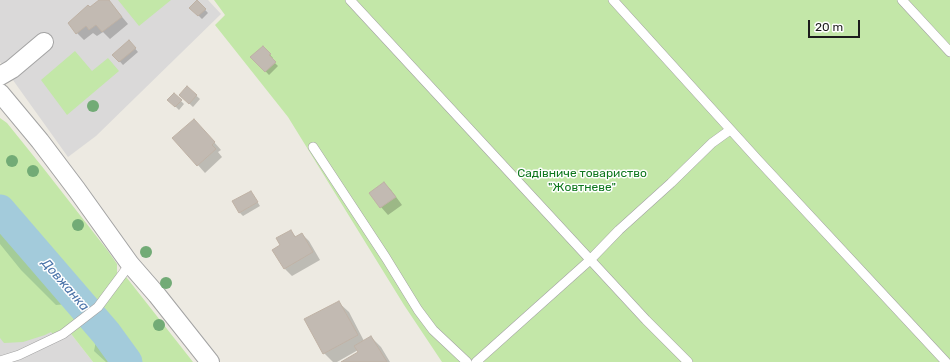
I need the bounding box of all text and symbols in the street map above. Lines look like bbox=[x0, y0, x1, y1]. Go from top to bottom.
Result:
scale bar bbox=[810, 12, 862, 38]
text: 20 m bbox=[815, 20, 843, 34]
park label: Садівниче товариство "Жовтневе" bbox=[517, 167, 647, 195]
water label: Довжанка bbox=[38, 256, 92, 314]

